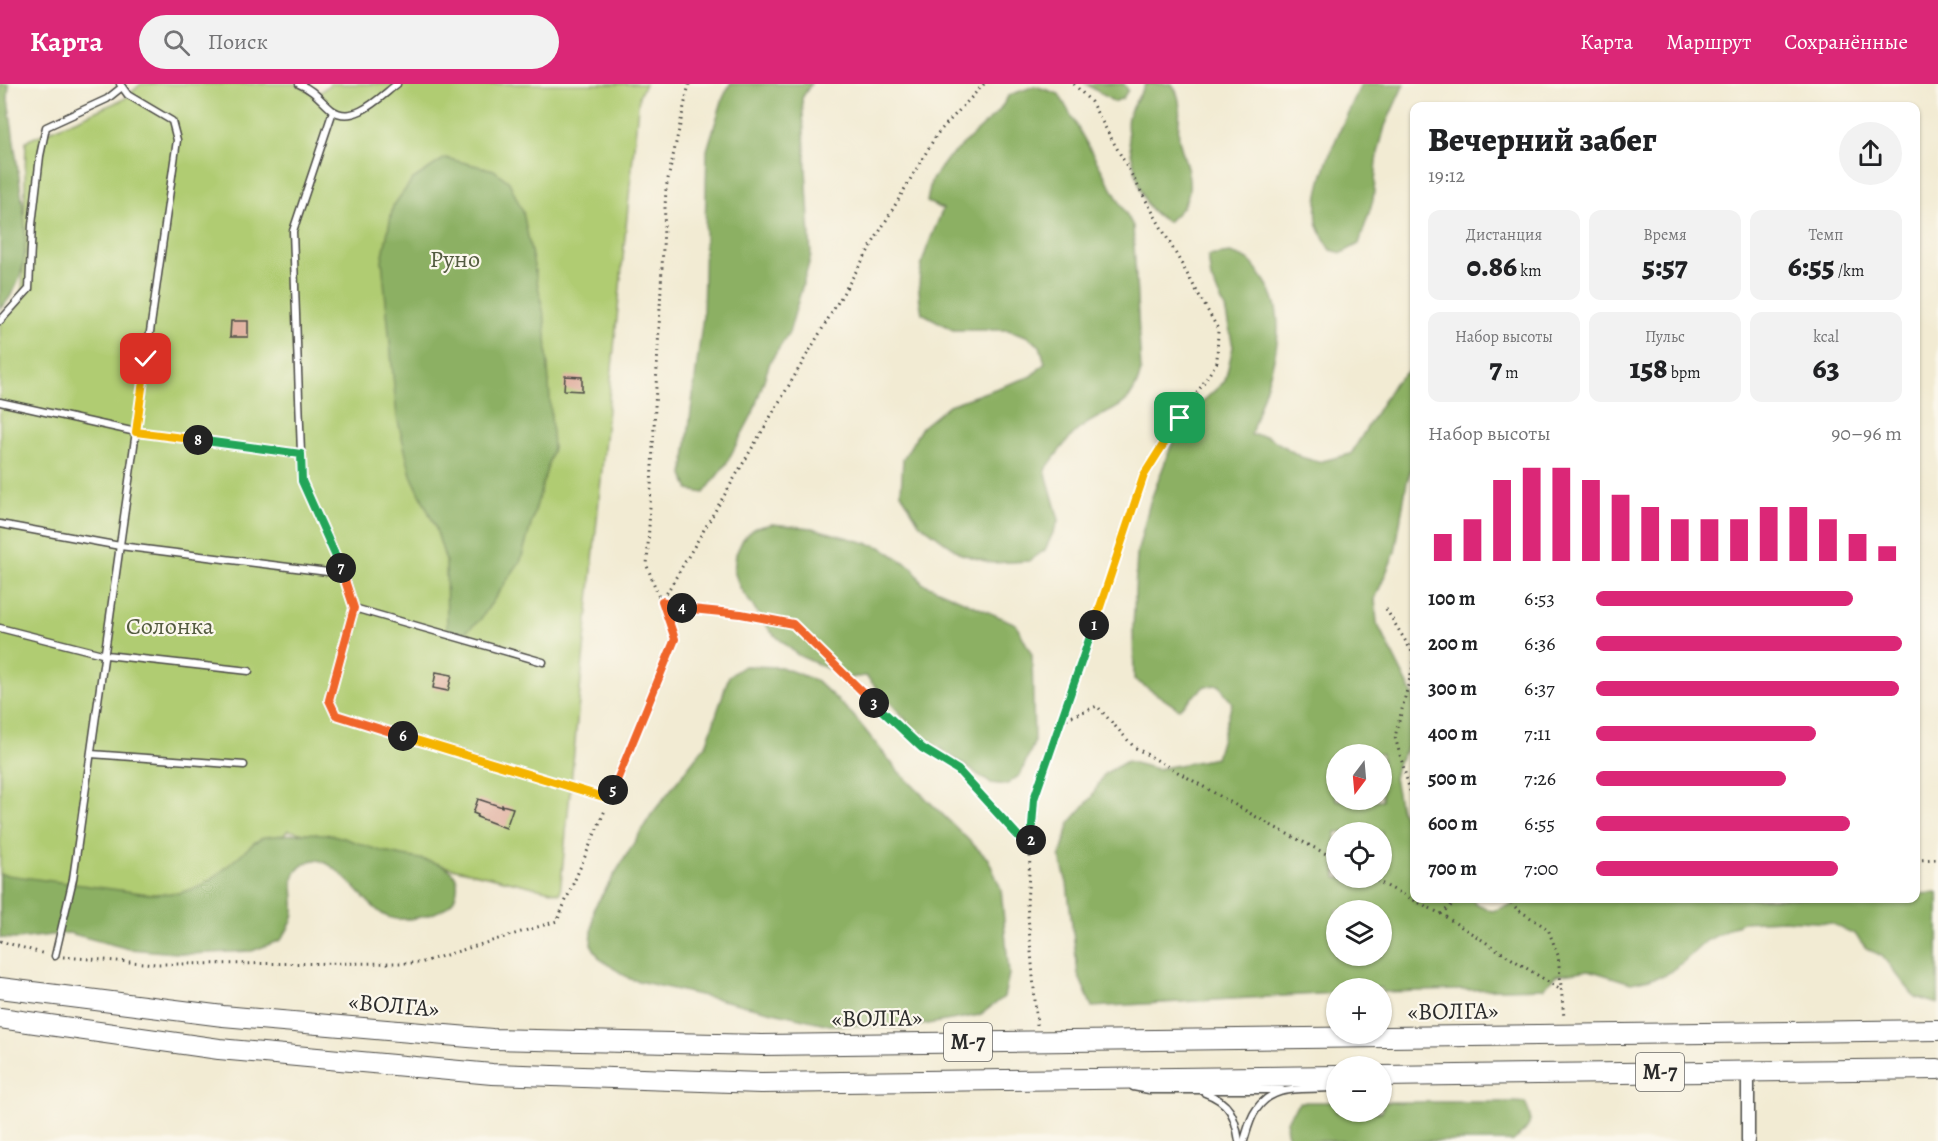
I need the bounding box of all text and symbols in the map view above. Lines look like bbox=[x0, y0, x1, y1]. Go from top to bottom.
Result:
search box bbox=[139, 15, 559, 69]
text: Карта bbox=[30, 23, 103, 61]
icon: search bbox=[160, 26, 193, 59]
text: Поиск bbox=[208, 27, 268, 57]
text: Карта bbox=[1580, 28, 1633, 56]
text: Маршрут bbox=[1666, 28, 1751, 56]
text: Сохранённые bbox=[1784, 28, 1908, 56]
text: Вечерний забег bbox=[1428, 117, 1657, 162]
button: share bbox=[1839, 122, 1902, 185]
text: 19:12 bbox=[1428, 162, 1465, 189]
text: Дистанция bbox=[1466, 224, 1542, 246]
text: Время bbox=[1643, 224, 1687, 246]
text: Темп bbox=[1809, 224, 1843, 246]
park label: Руно bbox=[430, 243, 480, 275]
text: 0.86 bbox=[1466, 246, 1517, 286]
text: 5:57 bbox=[1642, 246, 1688, 286]
text: 6:55 bbox=[1788, 246, 1835, 286]
text: km bbox=[1517, 260, 1542, 282]
text: /km bbox=[1835, 260, 1864, 282]
text: Набор высоты bbox=[1455, 326, 1553, 348]
text: Пульс bbox=[1645, 326, 1685, 348]
text: kcal bbox=[1813, 326, 1839, 348]
pin bbox=[120, 333, 171, 384]
icon: check bbox=[129, 342, 162, 375]
text: 7 bbox=[1489, 348, 1502, 388]
text: 158 bbox=[1629, 348, 1667, 388]
text: 63 bbox=[1812, 348, 1840, 388]
text: m bbox=[1502, 362, 1519, 384]
text: bpm bbox=[1667, 362, 1701, 384]
pin bbox=[1154, 392, 1205, 443]
icon: arrive bbox=[1163, 401, 1196, 434]
text: Набор высоты bbox=[1428, 420, 1551, 447]
text: 90–96 m bbox=[1831, 420, 1902, 447]
pin: 8 bbox=[183, 425, 213, 455]
text: 8 bbox=[194, 429, 202, 451]
pin: 7 bbox=[326, 553, 356, 583]
text: 7 bbox=[338, 557, 344, 579]
text: 100 m bbox=[1428, 585, 1476, 612]
text: 6:53 bbox=[1524, 585, 1555, 612]
pin: 4 bbox=[667, 593, 697, 623]
text: 4 bbox=[678, 597, 686, 619]
park label: Солонка bbox=[126, 610, 214, 642]
pin: 1 bbox=[1079, 610, 1109, 640]
text: 1 bbox=[1091, 614, 1097, 636]
text: 200 m bbox=[1428, 630, 1478, 657]
text: 6:36 bbox=[1524, 630, 1556, 657]
text: 300 m bbox=[1428, 675, 1477, 702]
text: 6:37 bbox=[1524, 675, 1555, 702]
pin: 3 bbox=[859, 688, 889, 718]
text: 3 bbox=[871, 692, 877, 714]
text: 400 m bbox=[1428, 720, 1478, 747]
text: 7:11 bbox=[1524, 720, 1551, 747]
pin: 6 bbox=[388, 721, 418, 751]
text: 6 bbox=[399, 725, 407, 747]
north arrow bbox=[1326, 744, 1392, 810]
map controls bbox=[1326, 744, 1392, 1122]
text: 500 m bbox=[1428, 765, 1477, 792]
text: 7:26 bbox=[1524, 765, 1556, 792]
pin: 5 bbox=[598, 775, 628, 805]
text: 5 bbox=[610, 779, 616, 801]
text: 600 m bbox=[1428, 810, 1478, 837]
text: 6:55 bbox=[1524, 810, 1555, 837]
button: locate bbox=[1326, 822, 1392, 888]
pin: 2 bbox=[1016, 825, 1046, 855]
text: 2 bbox=[1027, 829, 1035, 851]
text: 700 m bbox=[1428, 855, 1477, 882]
text: 7:00 bbox=[1524, 855, 1558, 882]
button: layers bbox=[1326, 900, 1392, 966]
button: + bbox=[1326, 978, 1392, 1044]
street label: «ВОЛГА» bbox=[347, 985, 441, 1025]
street label: «ВОЛГА» bbox=[1407, 994, 1499, 1028]
street label: «ВОЛГА» bbox=[831, 1001, 923, 1035]
road number: М-7 bbox=[944, 1023, 992, 1061]
road number: М-7 bbox=[1636, 1053, 1684, 1091]
button: − bbox=[1326, 1056, 1392, 1122]

